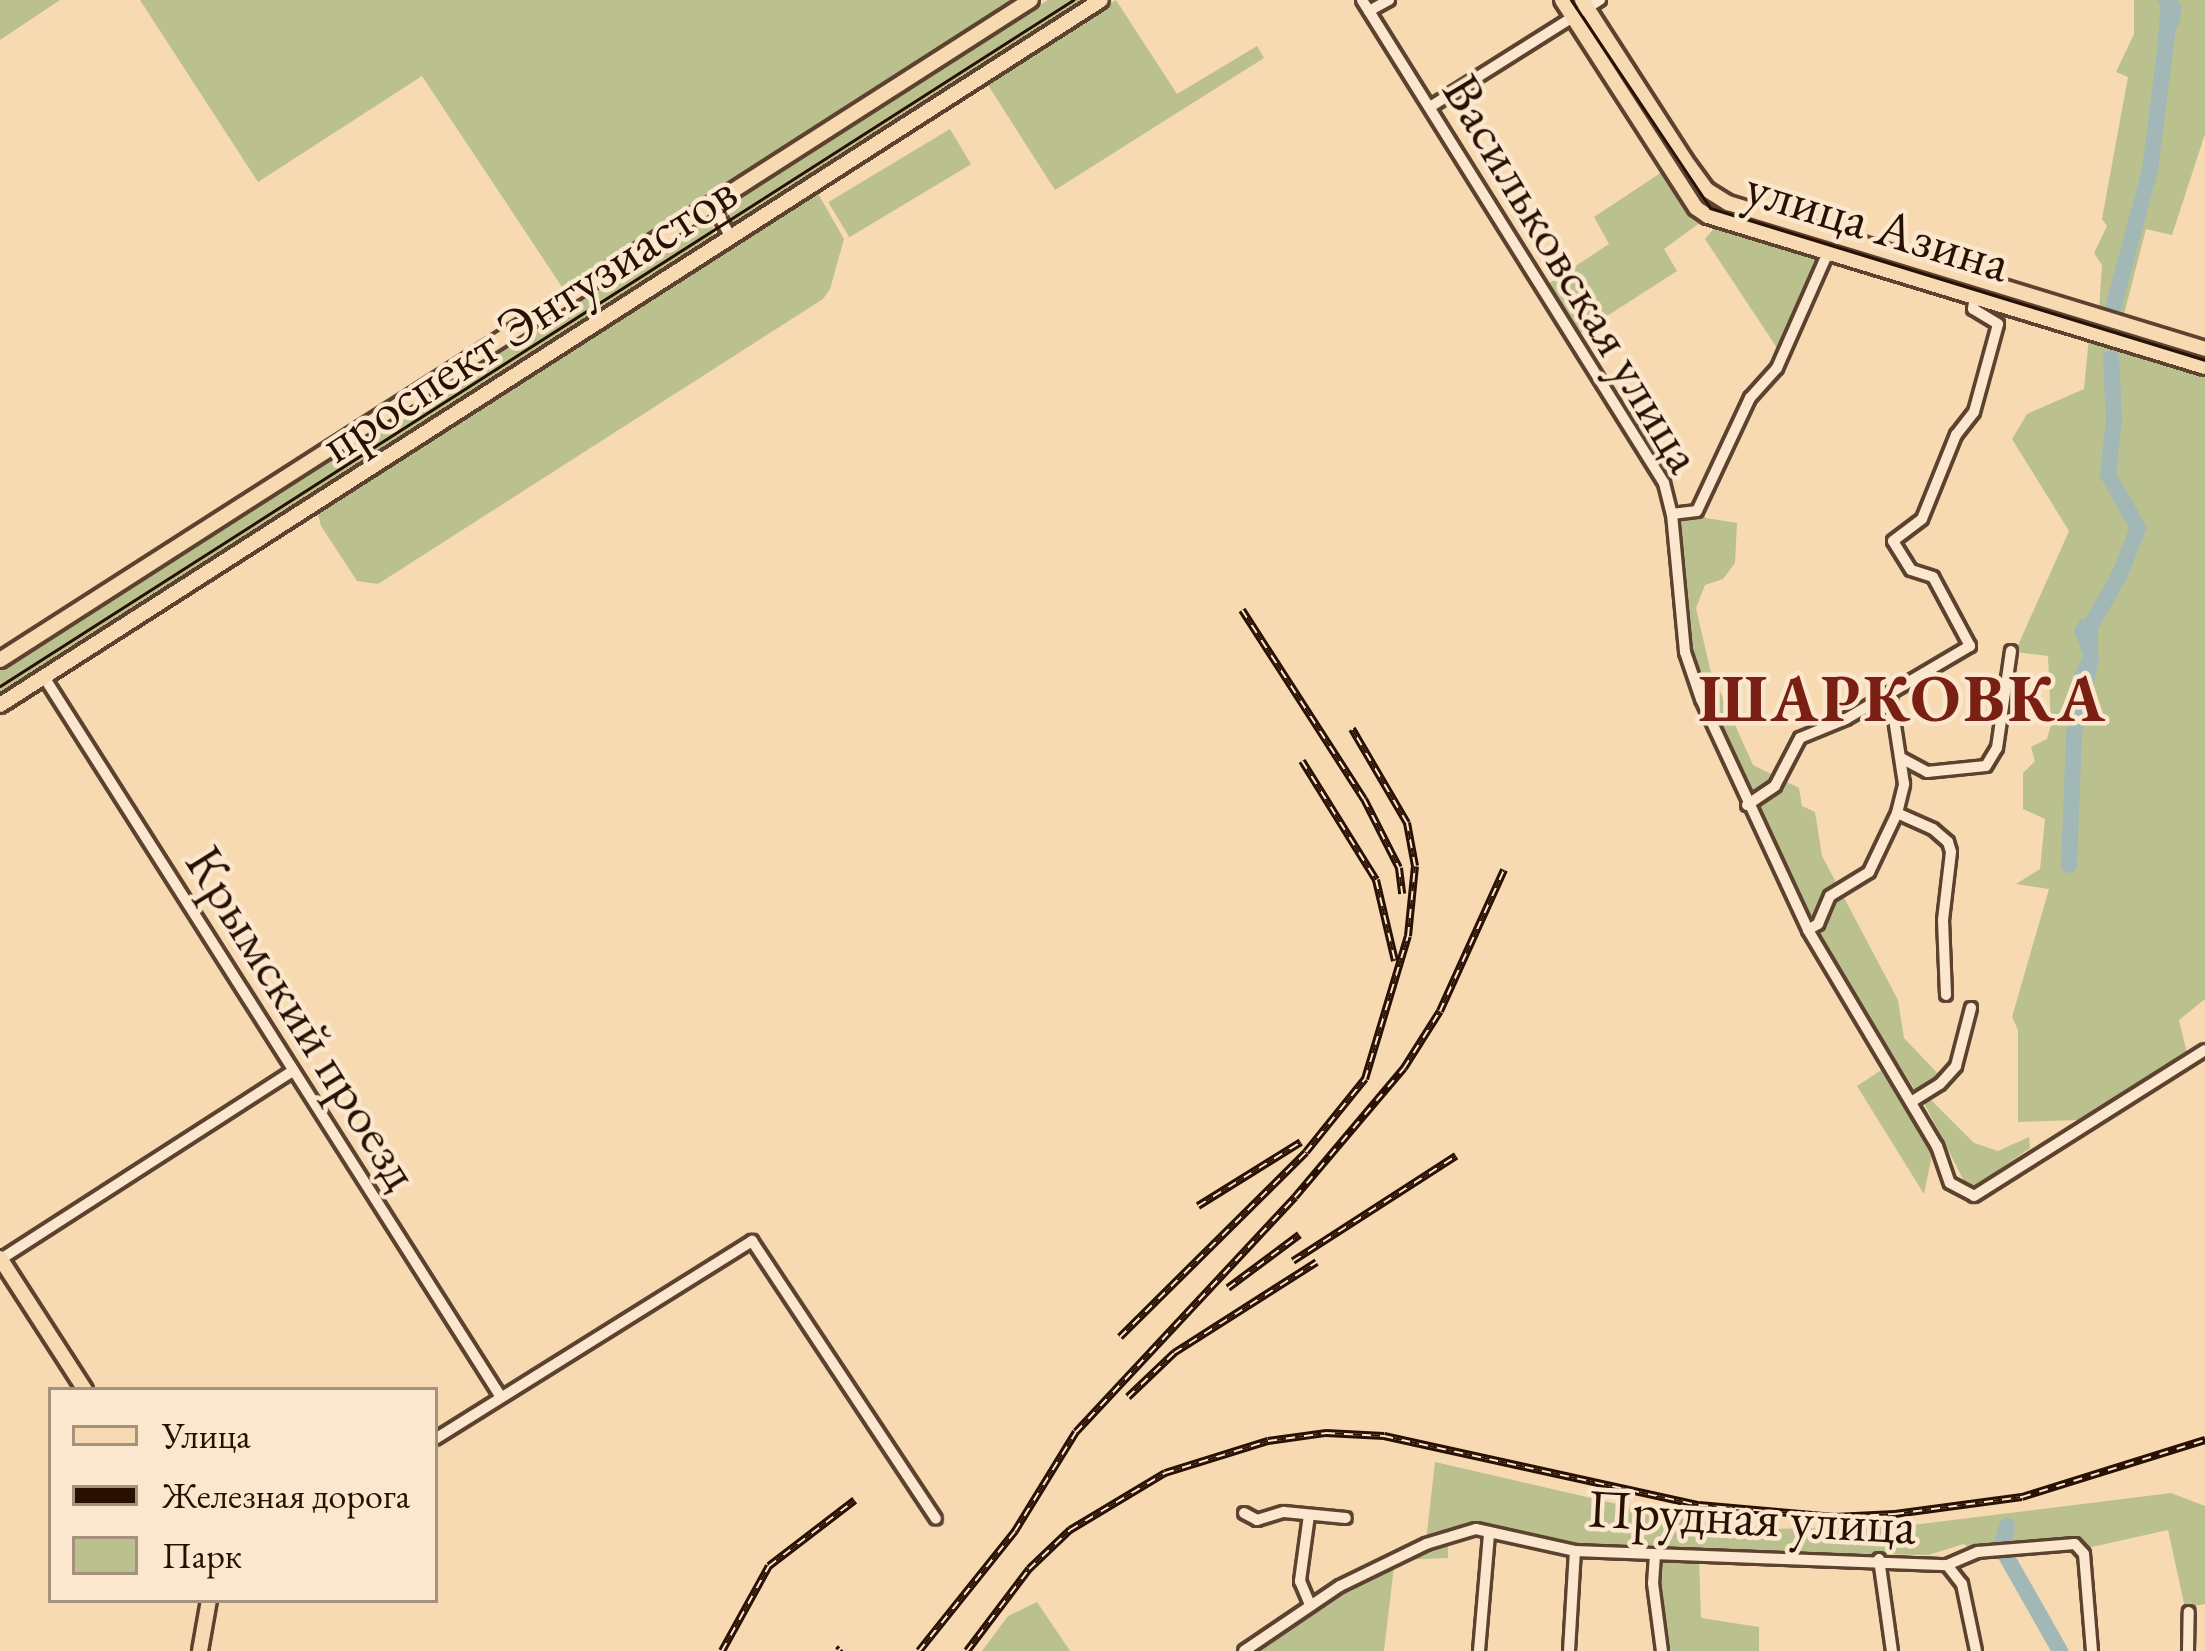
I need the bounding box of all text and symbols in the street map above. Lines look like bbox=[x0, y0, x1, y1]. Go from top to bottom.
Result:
street label: Васильковская улица bbox=[1430, 62, 1718, 484]
street label: улица Азина bbox=[1738, 153, 2018, 295]
street label: проспект Энтузиастов bbox=[308, 158, 748, 476]
district label: ШАРКОВКА bbox=[1698, 659, 2108, 739]
street label: Крымский проезд bbox=[172, 833, 436, 1201]
legend bbox=[48, 1387, 438, 1603]
text: Улица bbox=[162, 1412, 251, 1459]
text: Железная дорога bbox=[162, 1472, 410, 1519]
street label: Прудная улица bbox=[1586, 1475, 1918, 1557]
text: Парк bbox=[162, 1532, 242, 1579]

